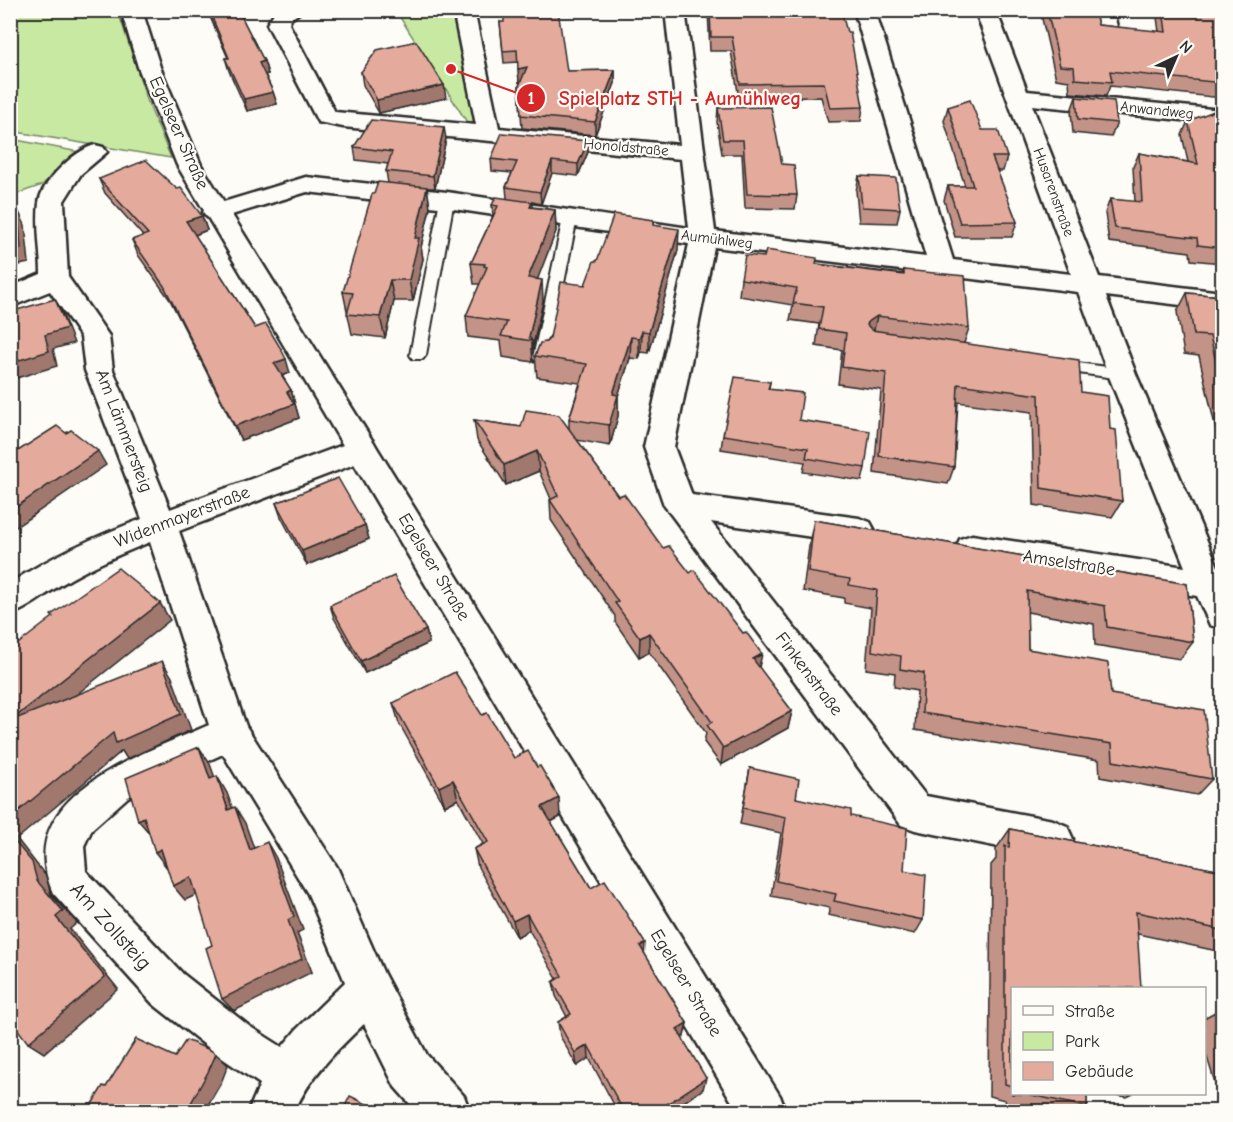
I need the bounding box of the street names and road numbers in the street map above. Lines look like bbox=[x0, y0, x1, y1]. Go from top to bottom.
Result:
street label: Egelseer Straße bbox=[145, 73, 213, 193]
street label: Anwandweg bbox=[1119, 97, 1195, 123]
street label: Honoldstraße bbox=[583, 134, 670, 160]
street label: Husarenstraße bbox=[1030, 145, 1079, 239]
street label: Aumühlweg bbox=[680, 226, 754, 252]
street label: Am Lämmersteig bbox=[91, 367, 157, 495]
street label: Widenmayerstraße bbox=[111, 481, 253, 553]
street label: Egelseer Straße bbox=[394, 509, 474, 625]
street label: Amselstraße bbox=[1021, 545, 1117, 581]
street label: Finkenstraße bbox=[771, 628, 847, 720]
street label: Am Zollsteig bbox=[65, 877, 157, 975]
street label: Egelseer Straße bbox=[646, 925, 726, 1041]

